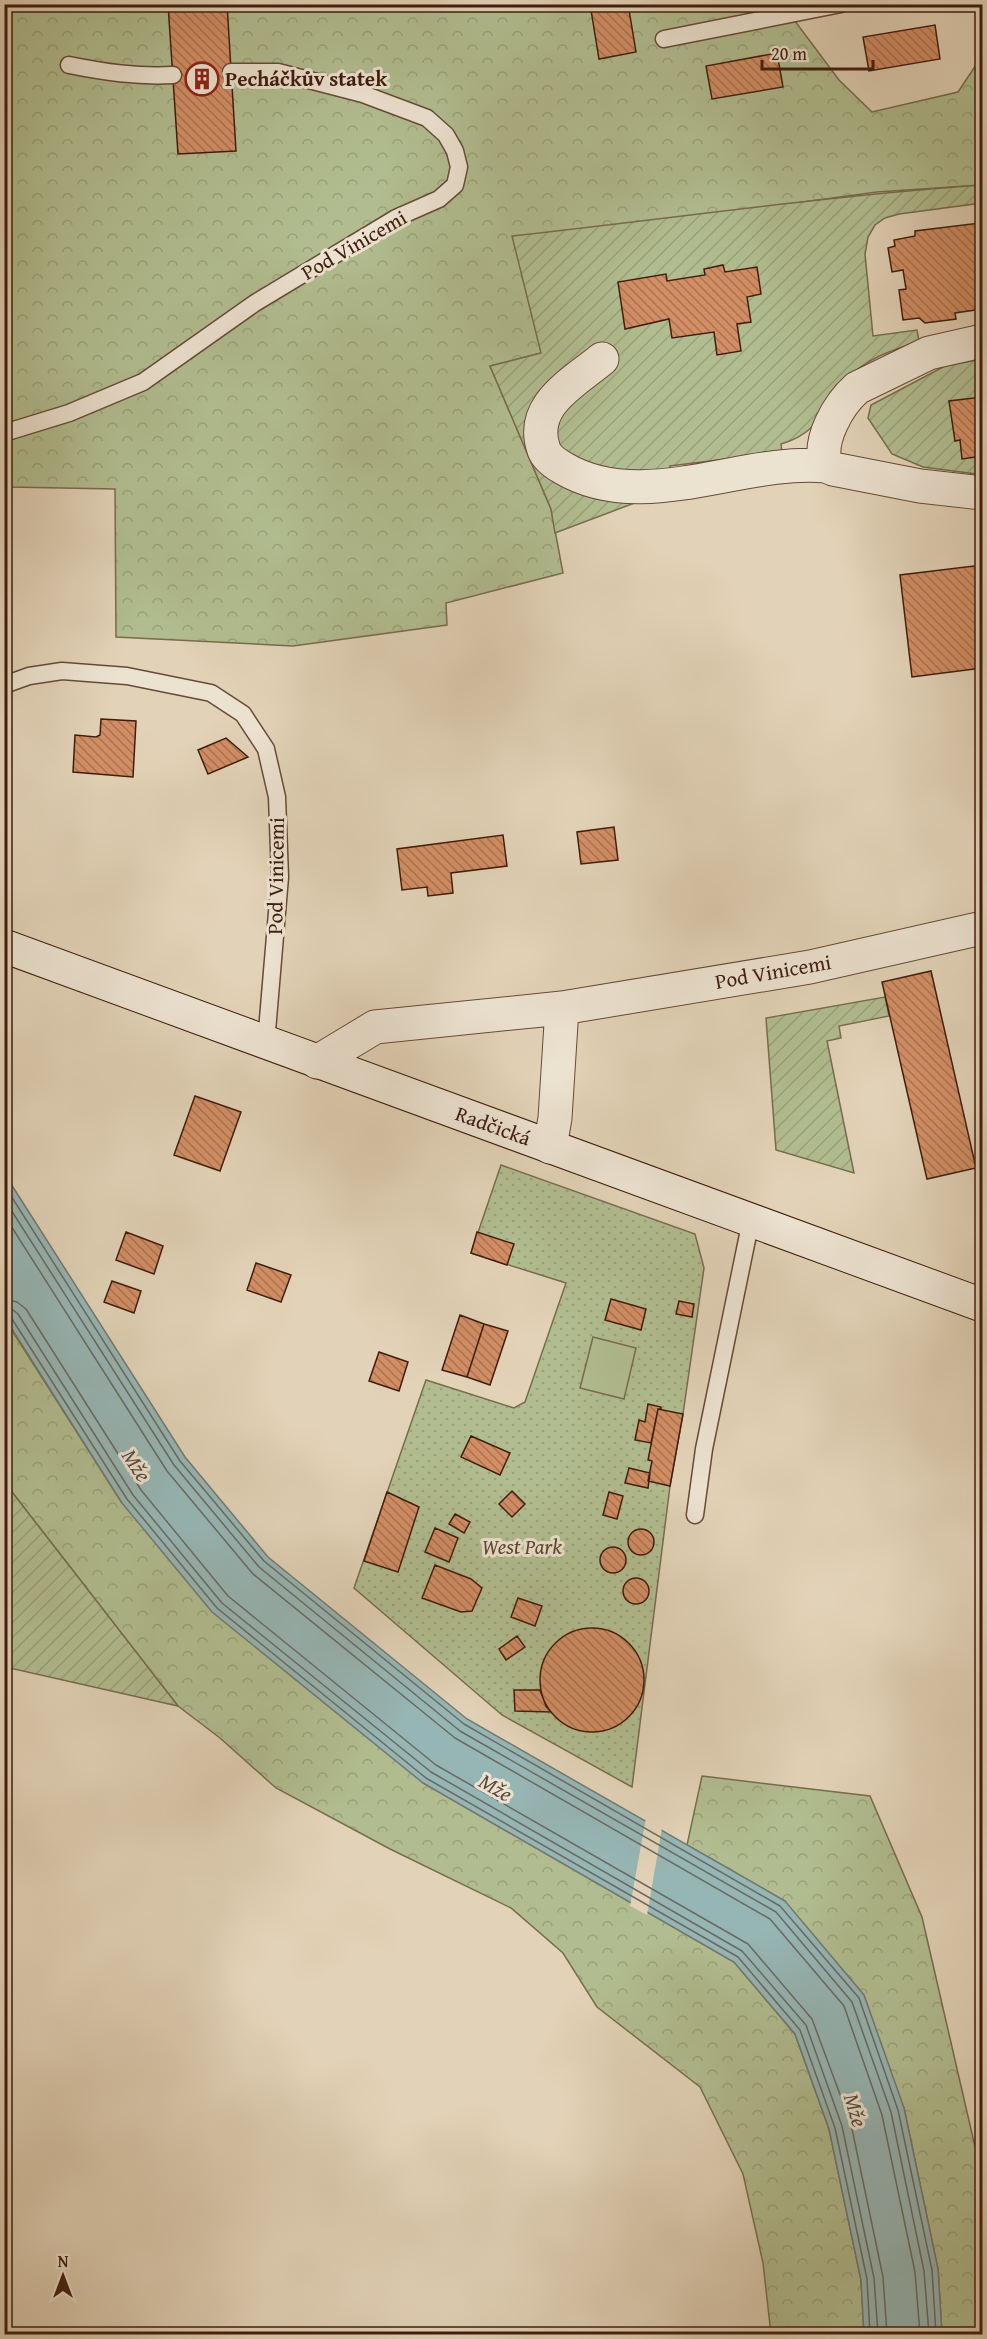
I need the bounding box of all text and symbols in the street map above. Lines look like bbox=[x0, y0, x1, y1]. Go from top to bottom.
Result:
scale bar bbox=[762, 33, 873, 71]
text: 20 m bbox=[771, 40, 807, 67]
building icon: Pecháčkův statek bbox=[184, 61, 220, 97]
place label: Pecháčkův statek bbox=[225, 63, 388, 94]
street label: Pod Vinicemi bbox=[295, 202, 412, 287]
street label: Pod Vinicemi bbox=[259, 817, 292, 935]
street label: Pod Vinicemi bbox=[712, 946, 834, 997]
street label: Radčická bbox=[451, 1098, 535, 1153]
water label: Mže bbox=[114, 1442, 160, 1488]
park label: West Park bbox=[482, 1531, 562, 1562]
water label: Mže bbox=[473, 1765, 519, 1809]
water label: Mže bbox=[836, 2089, 876, 2131]
north arrow bbox=[33, 2246, 93, 2306]
text: N bbox=[58, 2249, 69, 2273]

